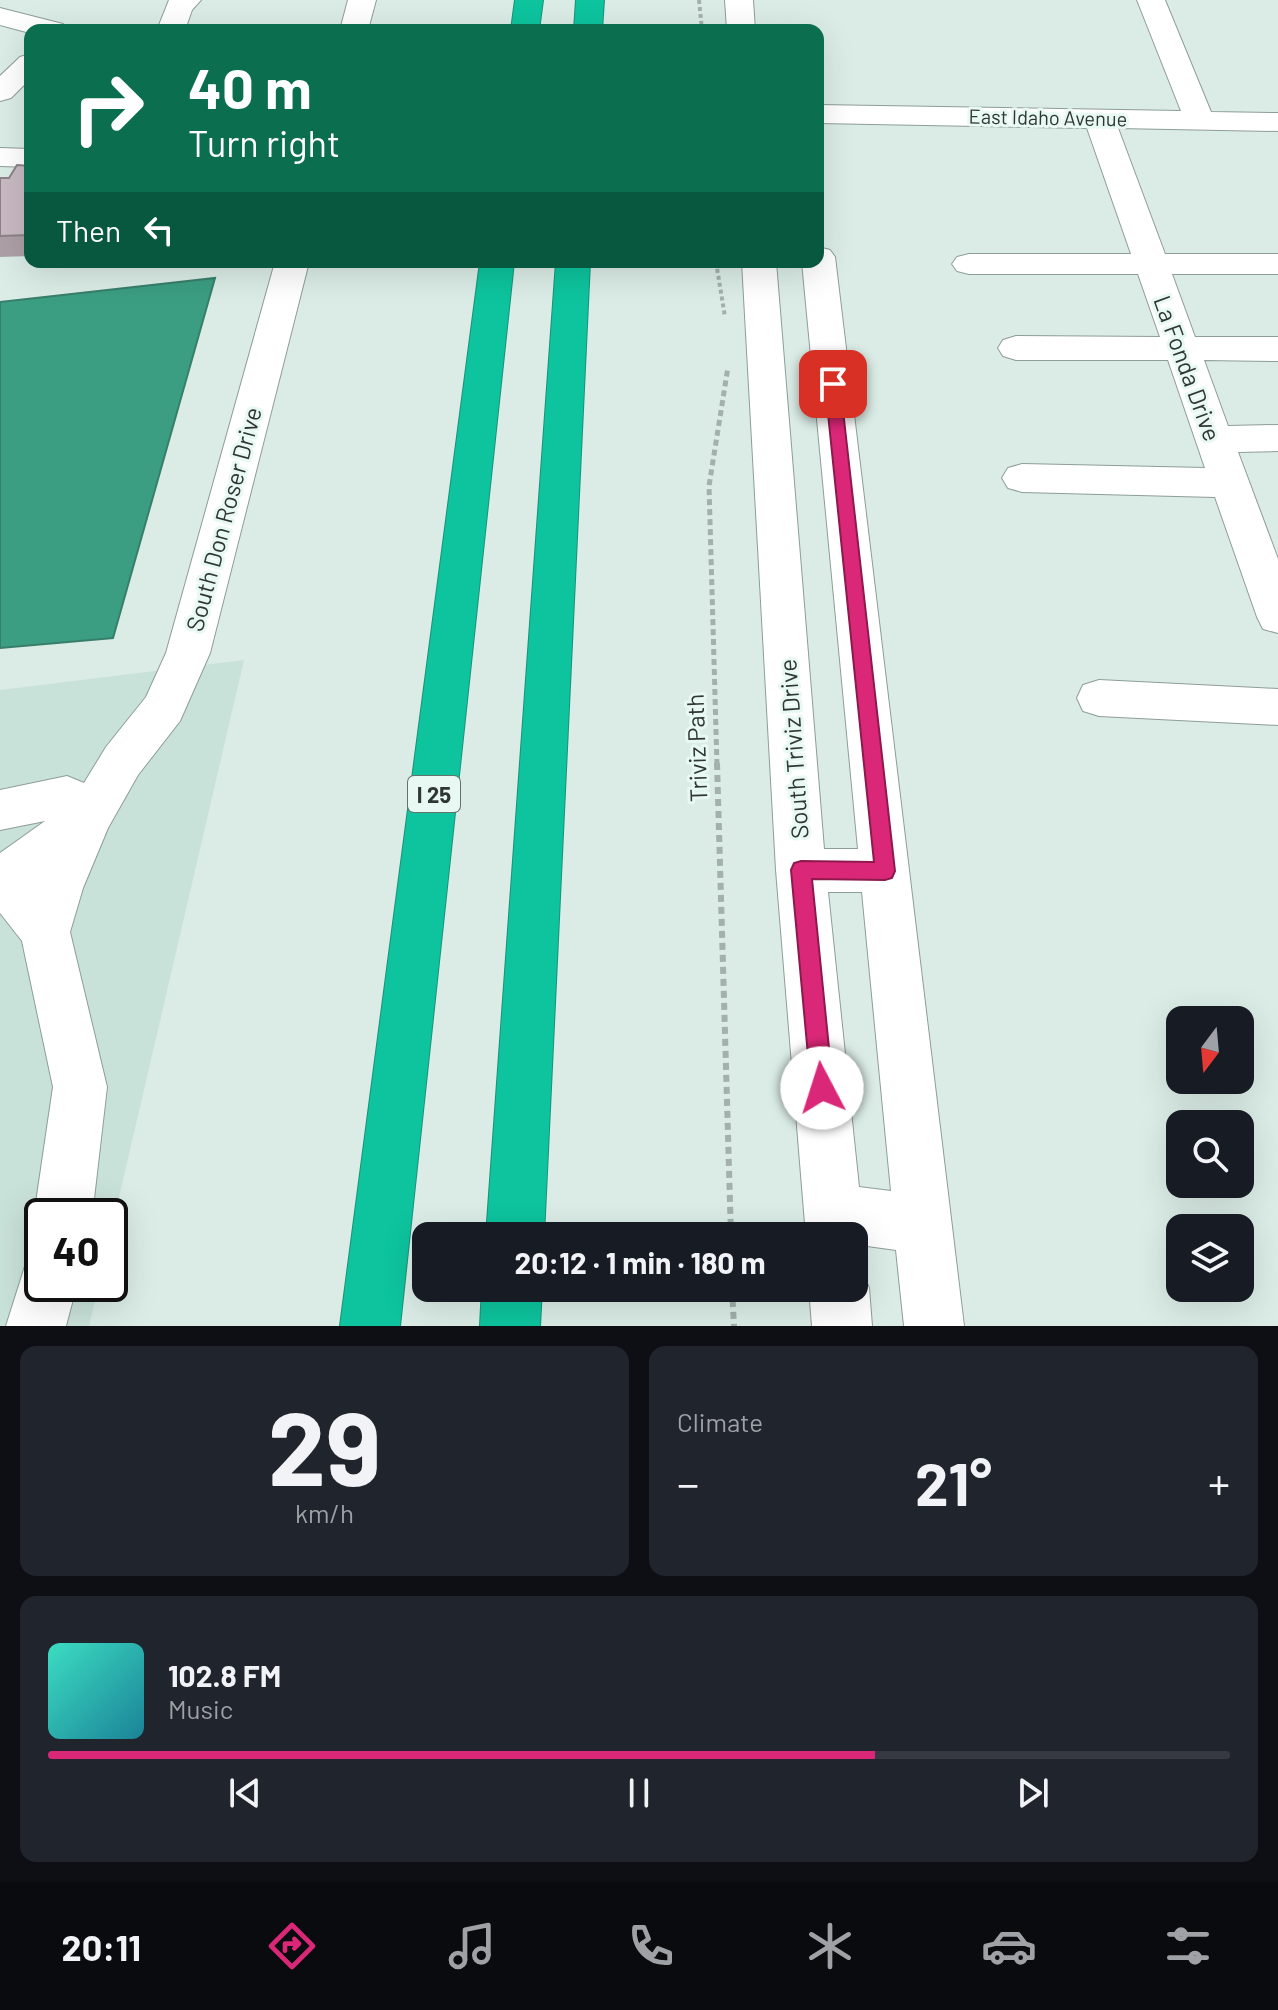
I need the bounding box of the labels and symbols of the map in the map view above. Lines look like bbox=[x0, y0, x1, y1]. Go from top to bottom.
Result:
street label: East Idaho Avenue bbox=[968, 104, 1128, 130]
street label: La Fonda Drive bbox=[1148, 291, 1228, 445]
pin bbox=[799, 350, 867, 418]
street label: South Don Roser Drive bbox=[179, 404, 267, 634]
street label: South Triviz Drive bbox=[772, 658, 814, 840]
street label: Triviz Path bbox=[680, 693, 712, 803]
road number: I 25 bbox=[408, 776, 460, 812]
north arrow bbox=[1166, 1006, 1254, 1094]
position arrow bbox=[780, 1046, 864, 1130]
speed limit sign: 40 bbox=[24, 1198, 128, 1302]

